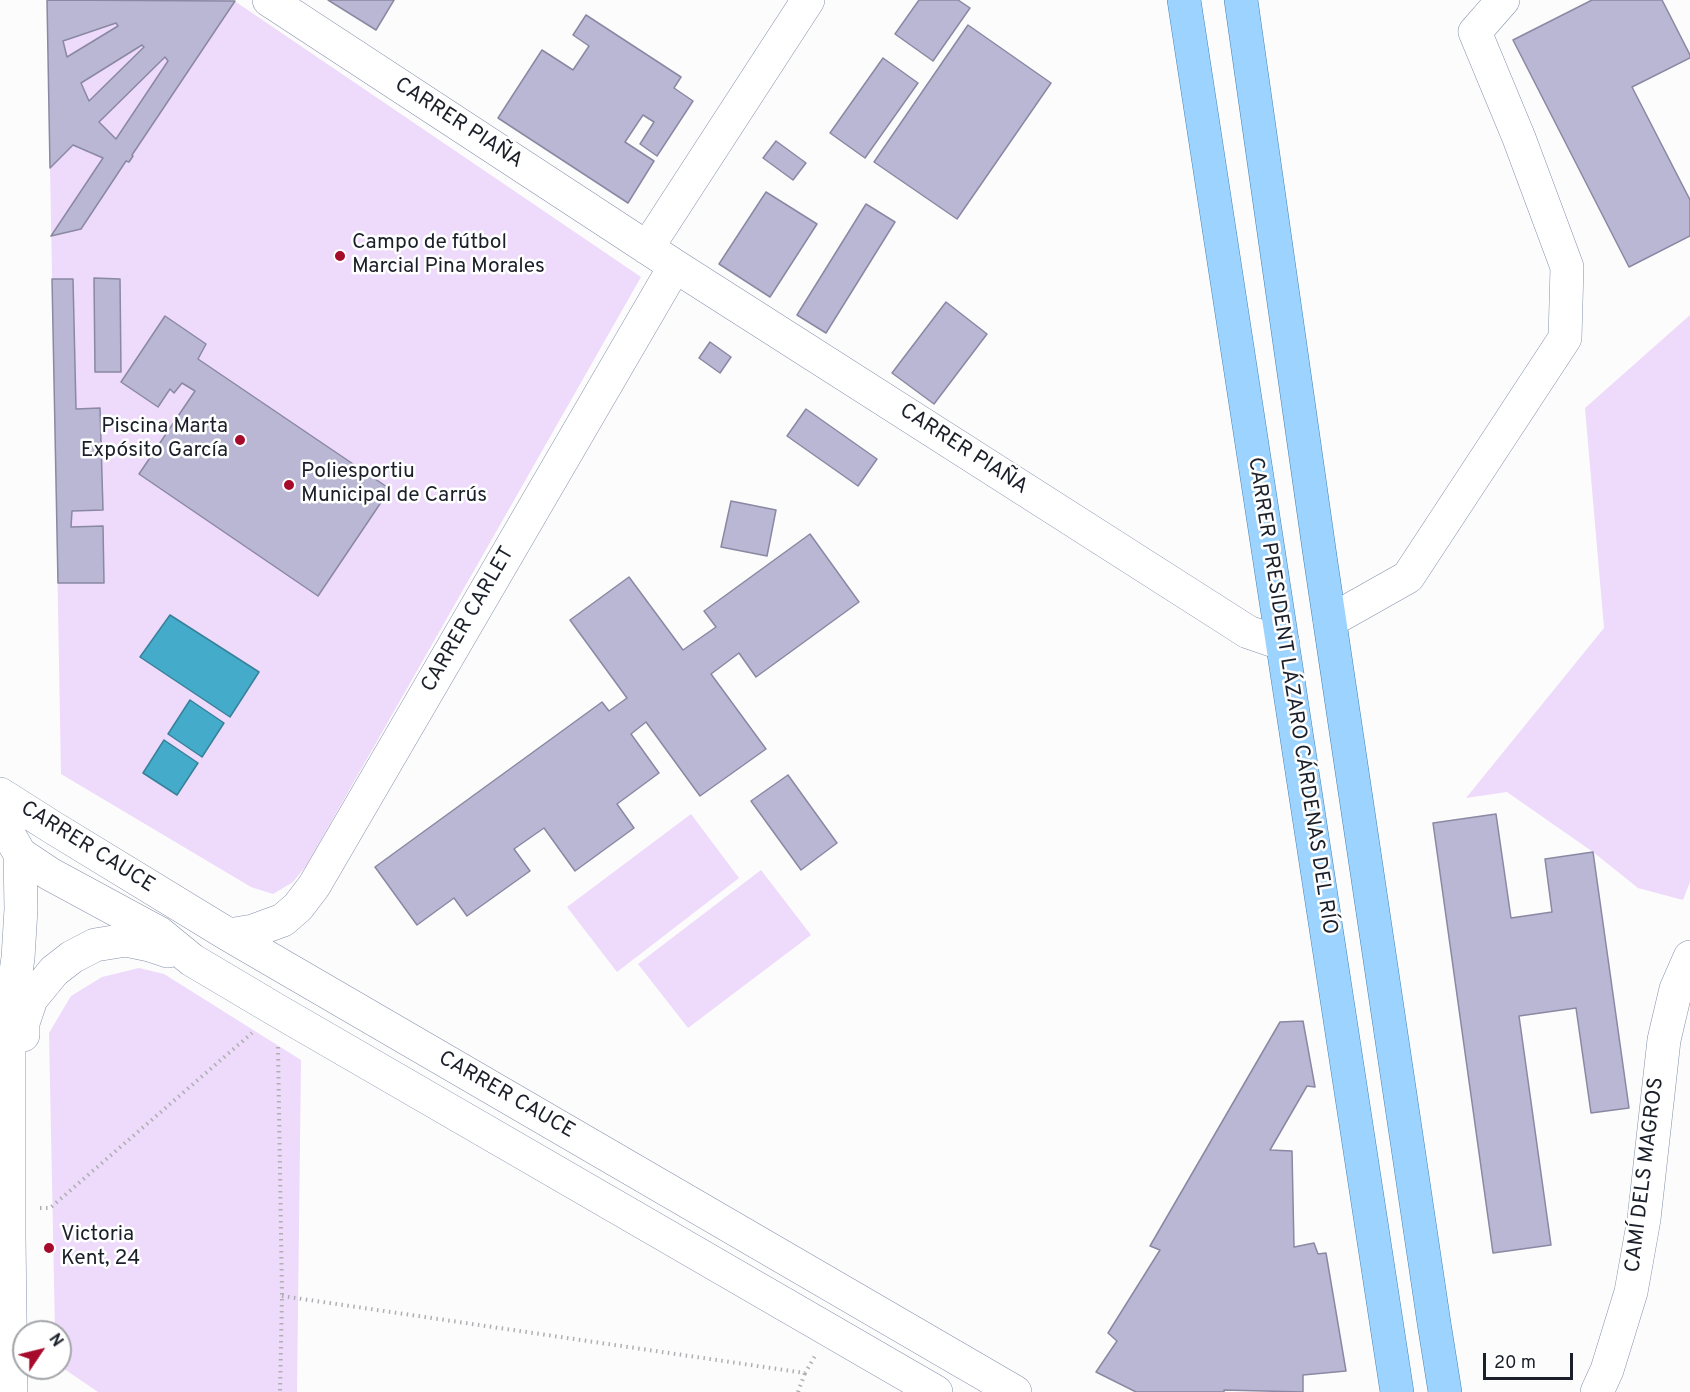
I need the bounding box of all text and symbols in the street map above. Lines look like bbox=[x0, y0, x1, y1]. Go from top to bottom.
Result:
street label: CARRER PIAÑA bbox=[389, 73, 527, 175]
place label: Campo de fútbol Marcial Pina Morales bbox=[352, 231, 545, 281]
marker: Campo de fútbol Marcial Pina Morales bbox=[333, 249, 347, 263]
street label: CARRER PIAÑA bbox=[894, 399, 1032, 501]
place label: Piscina Marta Expósito García bbox=[81, 415, 228, 465]
marker: Piscina Marta Expósito García bbox=[233, 433, 247, 447]
street label: CARRER PRESIDENT LÁZARO CÁRDENAS DEL RÍO bbox=[1241, 456, 1341, 936]
place label: Poliesportiu Municipal de Carrús bbox=[301, 460, 487, 510]
marker: Poliesportiu Municipal de Carrús bbox=[282, 478, 296, 492]
street label: CARRER CARLET bbox=[417, 543, 521, 697]
street label: CARRER CAUCE bbox=[15, 797, 159, 899]
street label: CARRER CAUCE bbox=[433, 1047, 579, 1145]
street label: CAMÍ DELS MAGROS bbox=[1622, 1076, 1670, 1274]
place label: Victoria Kent, 24 bbox=[61, 1223, 140, 1273]
marker: Victoria Kent, 24 bbox=[42, 1241, 56, 1255]
north arrow bbox=[12, 1320, 72, 1380]
text: N bbox=[44, 1330, 67, 1351]
scale bar bbox=[1486, 1341, 1576, 1379]
text: 20 m bbox=[1494, 1352, 1536, 1375]

